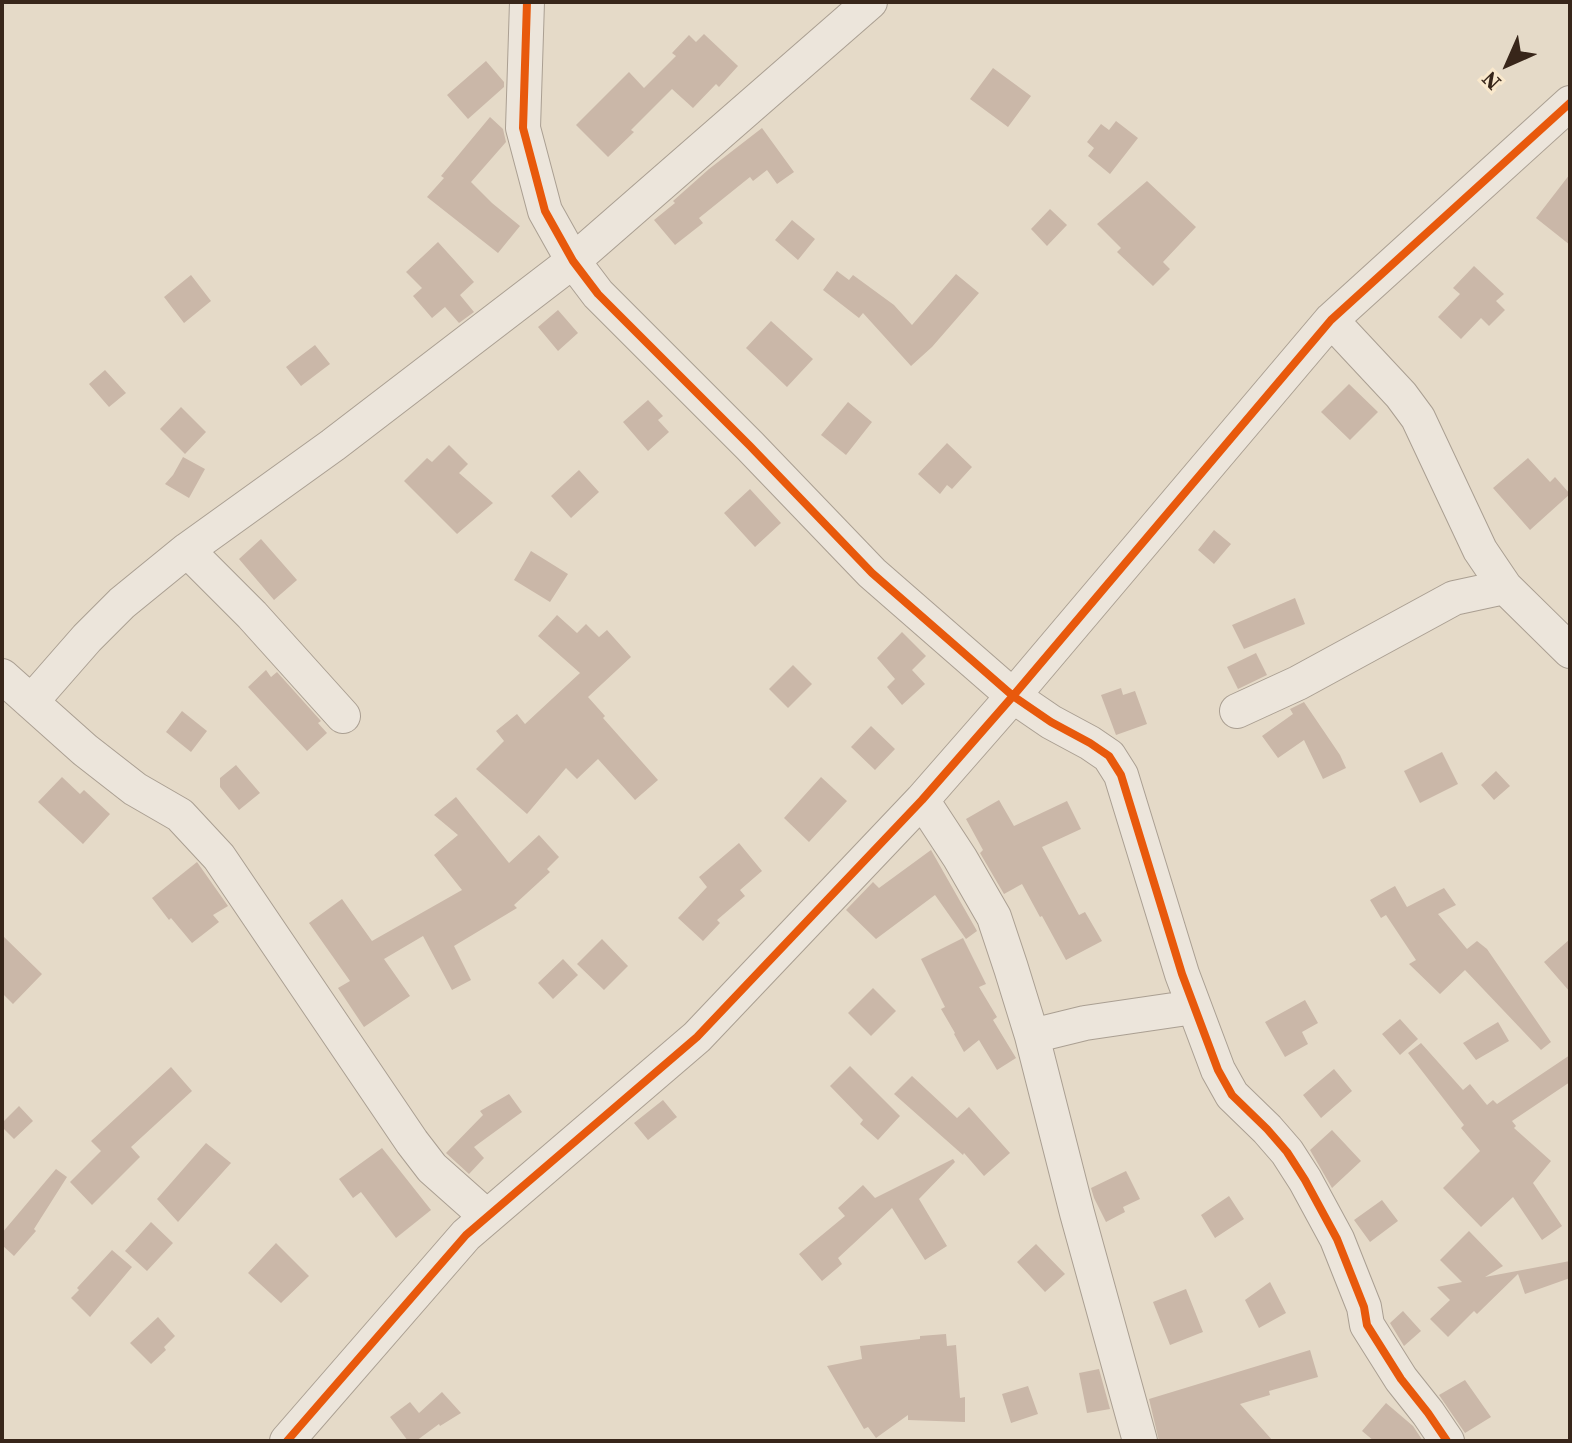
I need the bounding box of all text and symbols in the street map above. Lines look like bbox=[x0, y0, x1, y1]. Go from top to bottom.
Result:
north arrow bbox=[1468, 24, 1548, 104]
text: N bbox=[1475, 65, 1507, 97]

